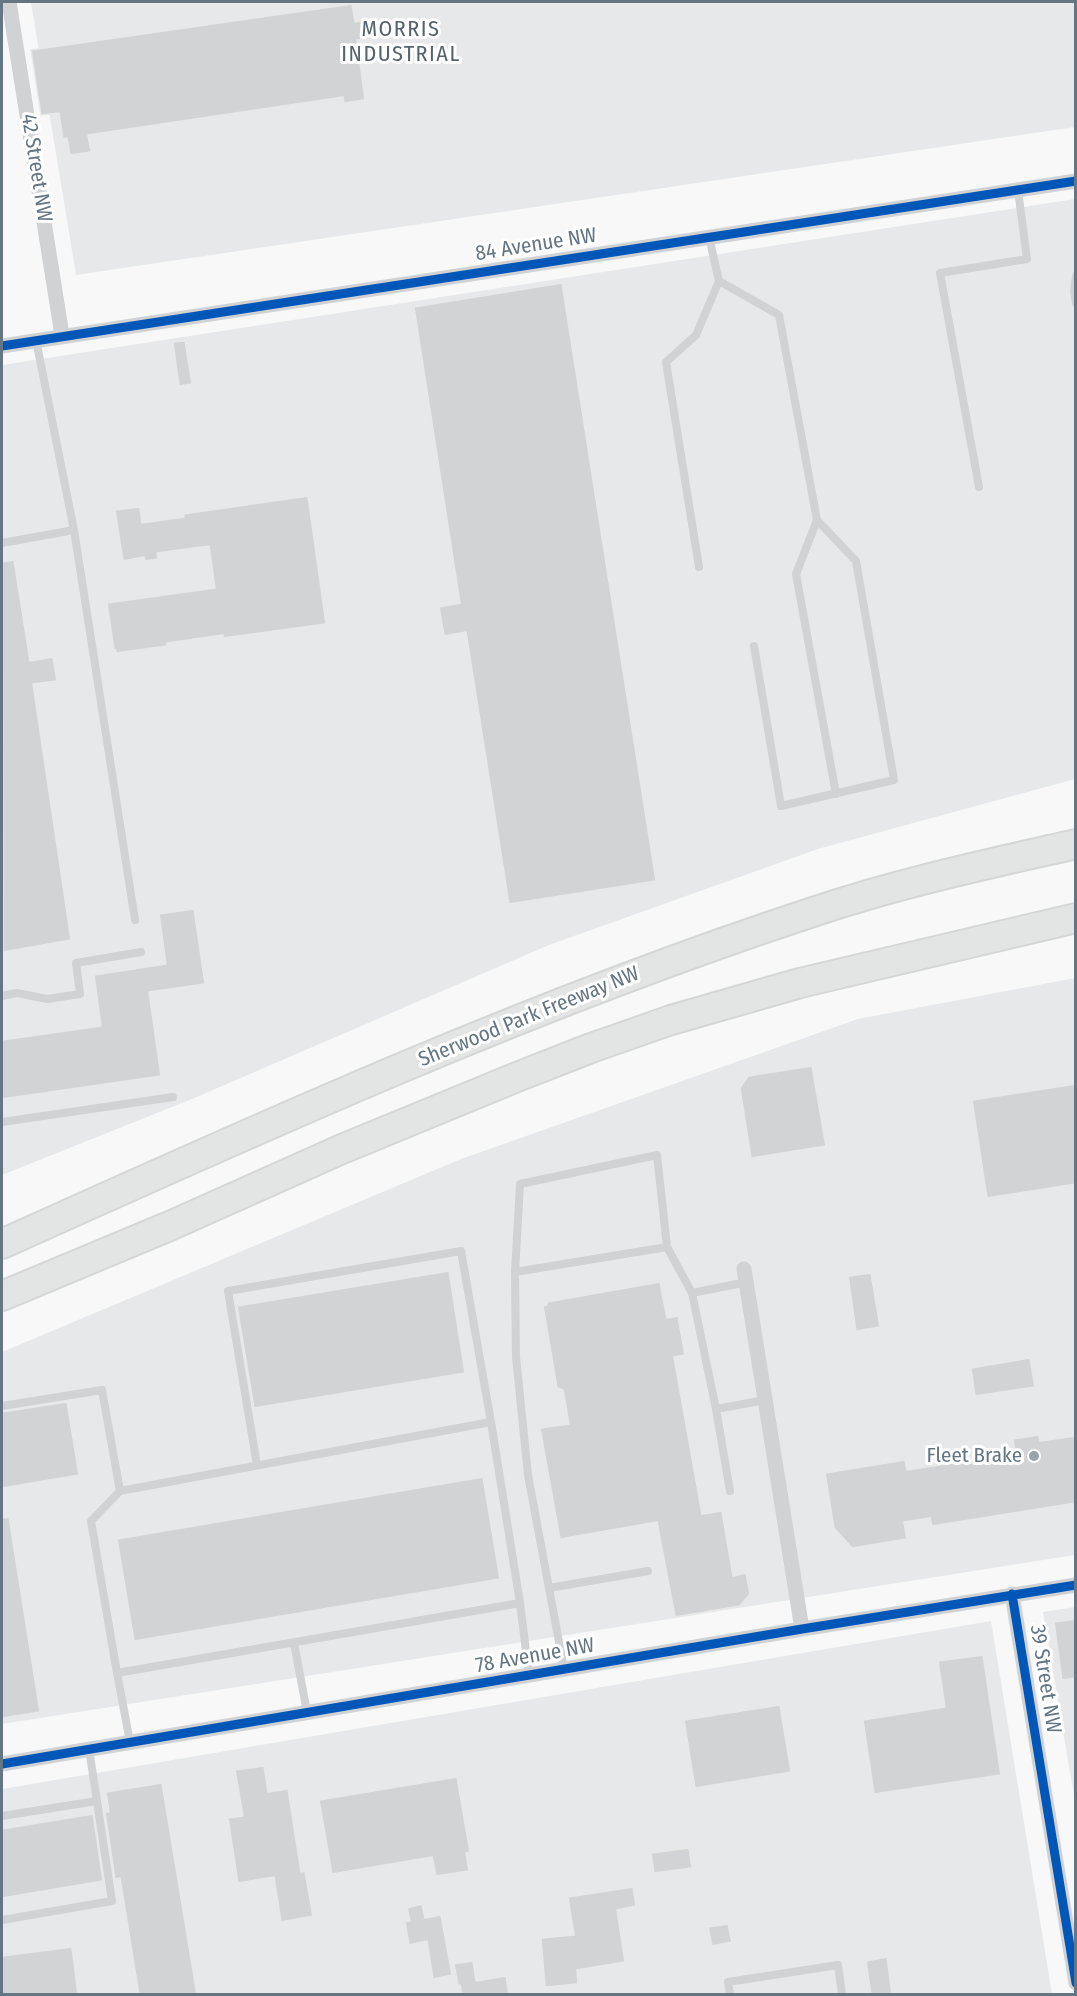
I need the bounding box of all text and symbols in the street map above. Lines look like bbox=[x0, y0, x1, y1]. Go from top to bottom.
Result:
district label: MORRIS INDUSTRIAL bbox=[341, 17, 461, 68]
street label: 42 Street NW bbox=[15, 112, 57, 224]
street label: 84 Avenue NW bbox=[474, 223, 598, 267]
street label: Sherwood Park Freeway NW bbox=[415, 961, 643, 1073]
place label: Fleet Brake bbox=[927, 1443, 1022, 1469]
marker: Fleet Brake bbox=[1027, 1449, 1041, 1463]
street label: 39 Street NW bbox=[1024, 1623, 1066, 1735]
street label: 78 Avenue NW bbox=[474, 1633, 596, 1679]

